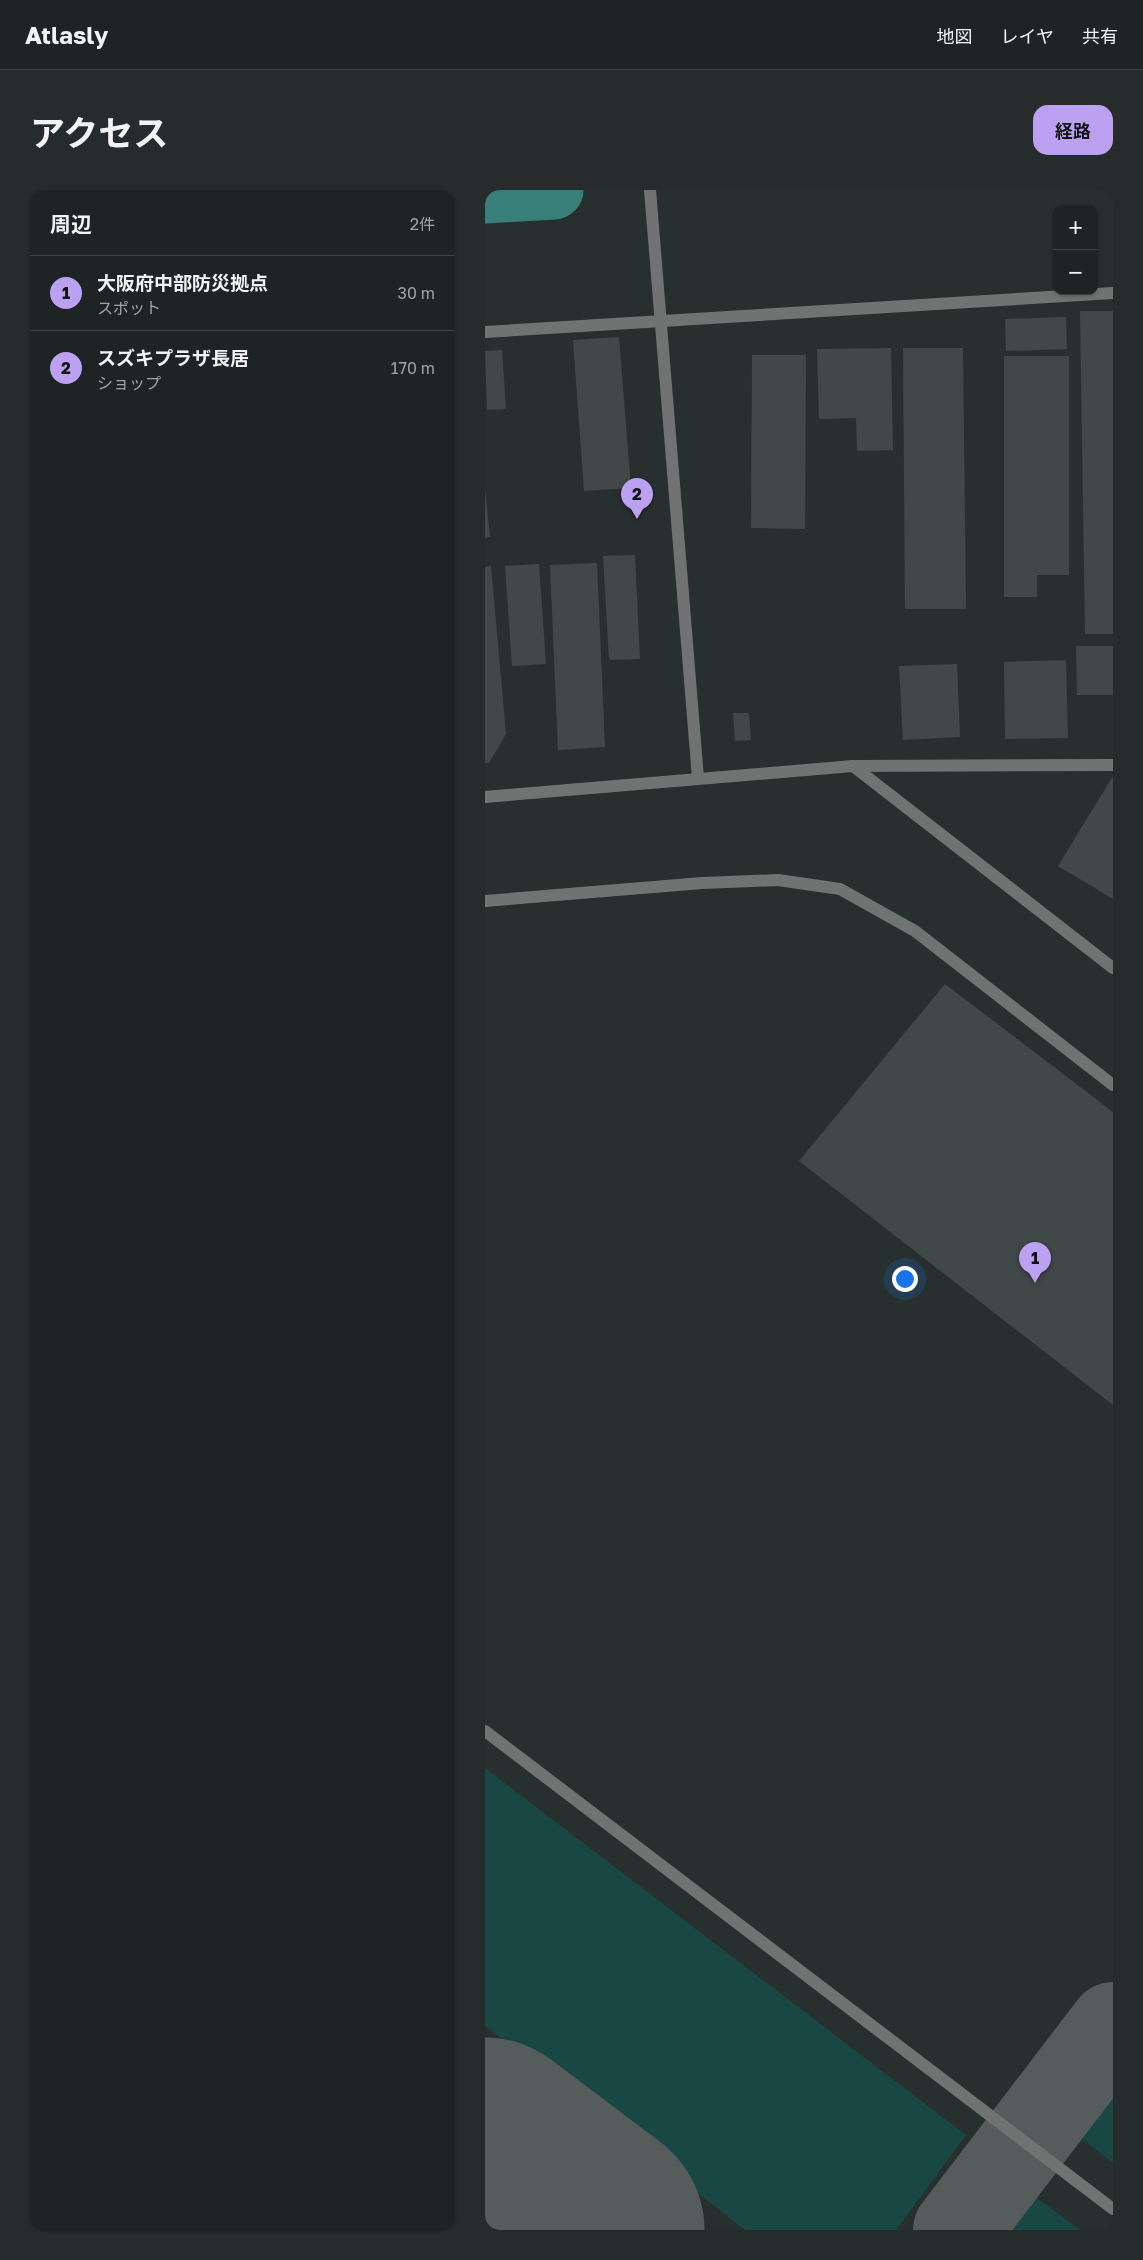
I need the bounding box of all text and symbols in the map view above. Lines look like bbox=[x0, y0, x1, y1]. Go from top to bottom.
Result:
text: Atlasly bbox=[25, 20, 108, 49]
text: 地図 bbox=[937, 25, 973, 47]
text: レイヤ bbox=[1001, 25, 1054, 47]
text: 共有 bbox=[1082, 25, 1118, 47]
button: 経路 bbox=[1033, 105, 1113, 155]
text: アクセス bbox=[30, 112, 168, 154]
map controls bbox=[1053, 205, 1098, 295]
button: + bbox=[1053, 205, 1098, 250]
text: 周辺 bbox=[50, 211, 92, 237]
text: 2件 bbox=[410, 214, 435, 234]
button: − bbox=[1053, 250, 1098, 295]
text: 大阪府中部防災拠点 bbox=[97, 271, 268, 294]
text: 1 bbox=[62, 283, 70, 303]
text: 30 m bbox=[398, 283, 435, 303]
text: スポット bbox=[97, 298, 161, 318]
text: スズキプラザ長居 bbox=[97, 346, 249, 369]
text: 2 bbox=[61, 358, 71, 378]
text: 170 m bbox=[391, 358, 435, 378]
text: ショップ bbox=[97, 373, 161, 393]
pin: 2 bbox=[621, 478, 653, 519]
pin: 1 bbox=[1019, 1242, 1051, 1283]
your location bbox=[892, 1266, 918, 1292]

